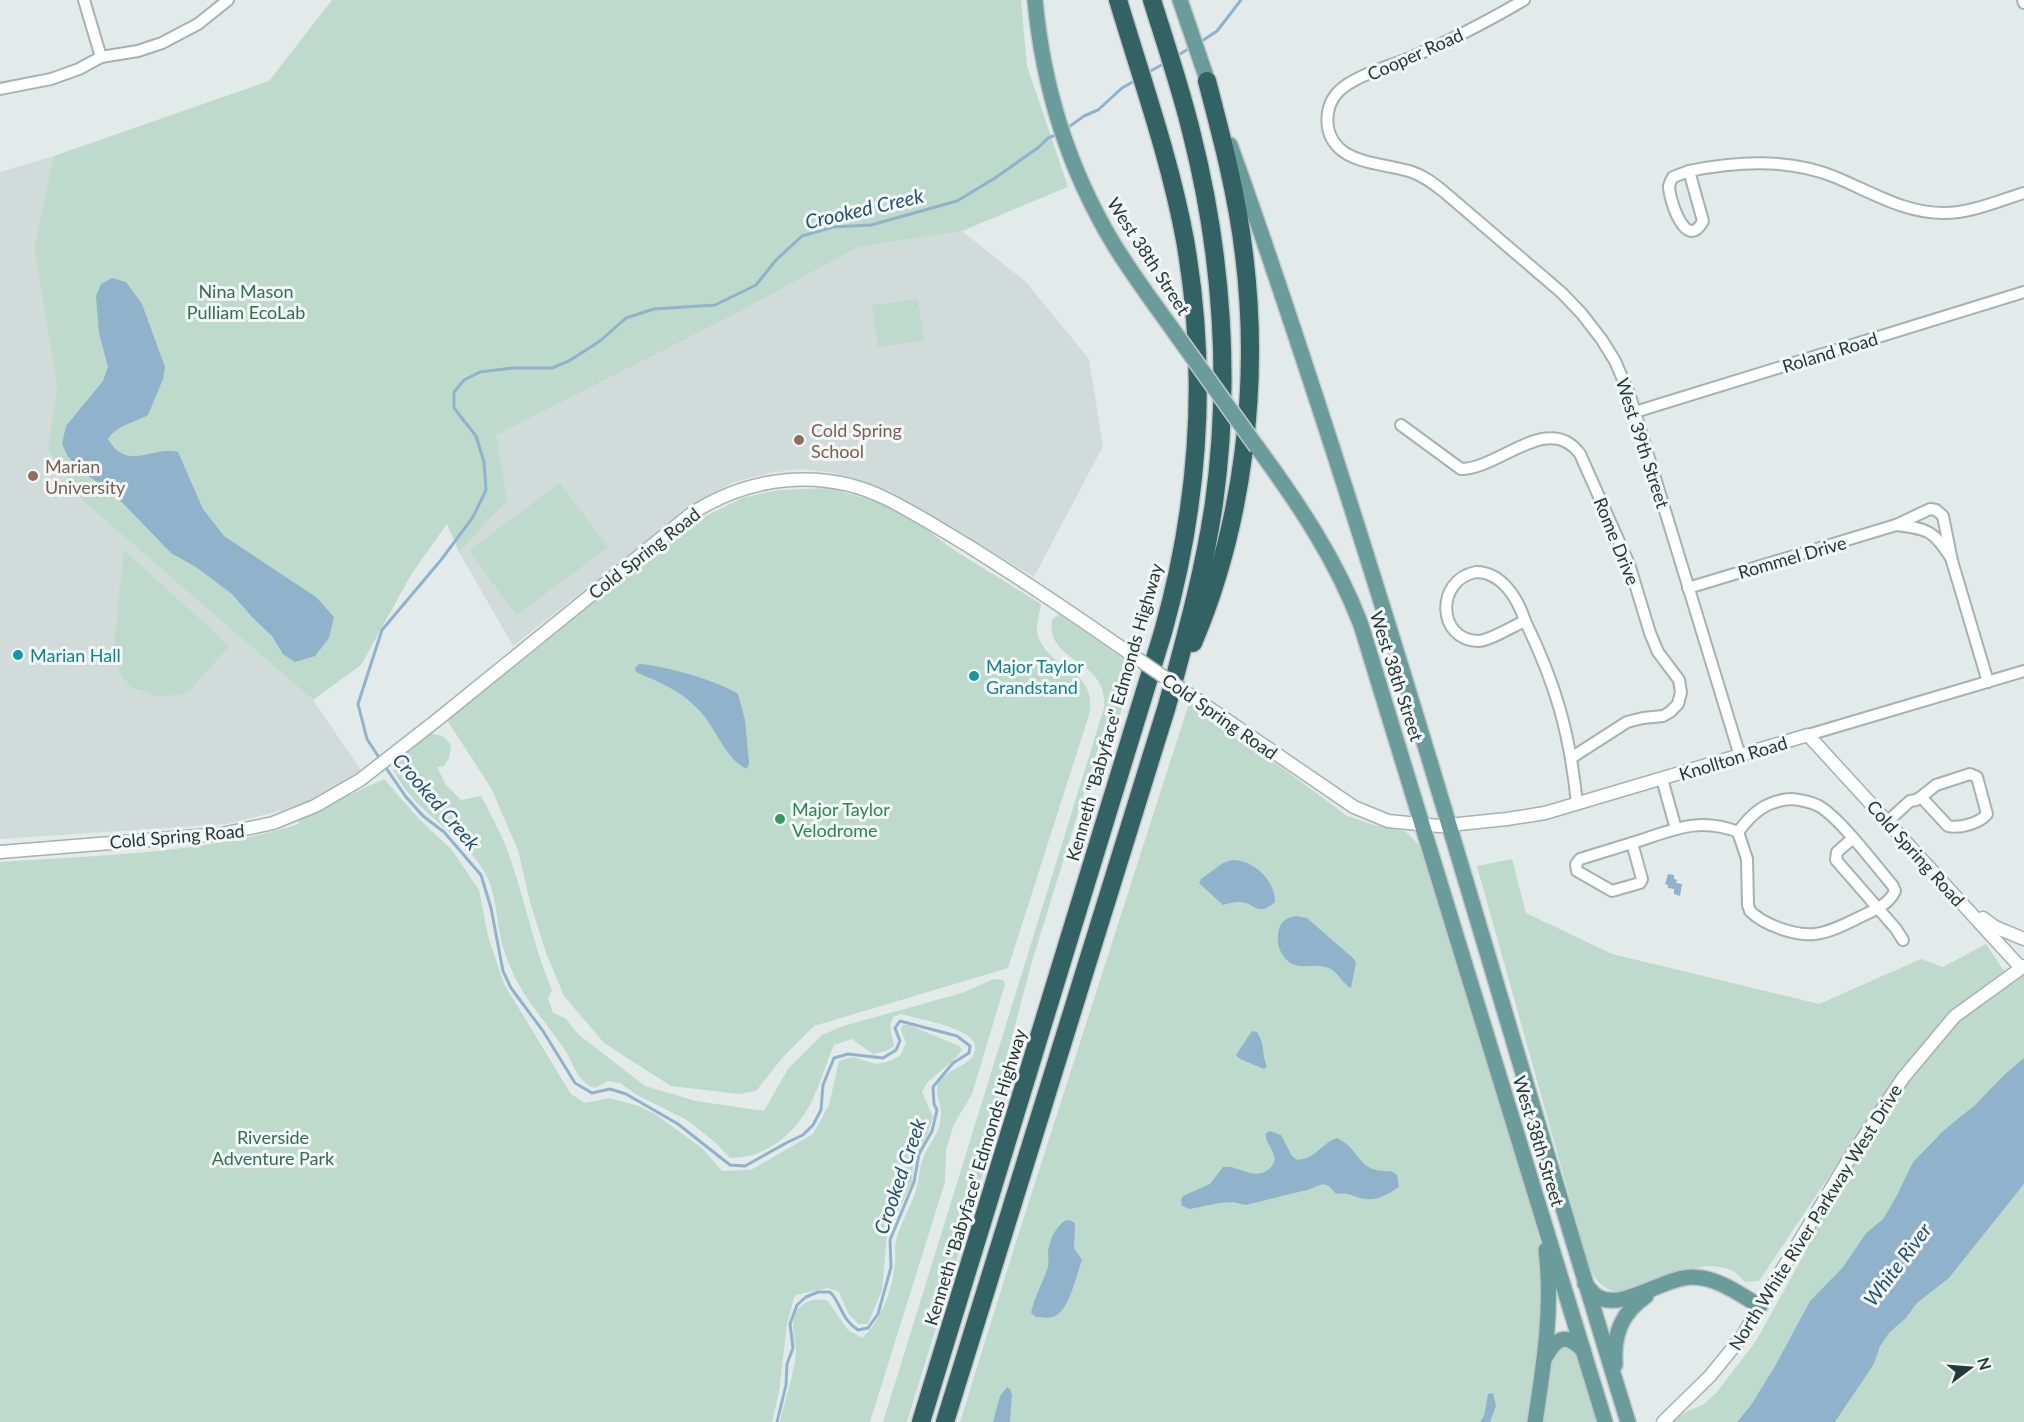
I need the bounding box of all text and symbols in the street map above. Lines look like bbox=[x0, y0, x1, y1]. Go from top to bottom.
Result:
street label: Cooper Road bbox=[1364, 23, 1466, 85]
water label: Crooked Creek bbox=[802, 183, 926, 233]
street label: West 38th Street bbox=[1103, 193, 1195, 319]
park label: Nina Mason Pulliam EcoLab bbox=[187, 280, 305, 323]
street label: Roland Road bbox=[1780, 327, 1880, 377]
street label: West 39th Street bbox=[1612, 375, 1675, 511]
place label: Cold Spring School bbox=[811, 419, 902, 462]
marker: Cold Spring School bbox=[792, 433, 806, 447]
place label: Marian University bbox=[45, 455, 126, 498]
marker: Marian University bbox=[26, 469, 40, 483]
street label: Rome Drive bbox=[1589, 494, 1645, 588]
street label: Cold Spring Road bbox=[584, 503, 704, 603]
street label: Rommel Drive bbox=[1735, 531, 1849, 583]
street label: Kenneth "Babyface" Edmonds Highway bbox=[1061, 560, 1167, 863]
street label: West 38th Street bbox=[1366, 608, 1429, 744]
place label: Marian Hall bbox=[30, 644, 121, 666]
marker: Marian Hall bbox=[11, 648, 25, 662]
place label: Major Taylor Grandstand bbox=[986, 655, 1084, 698]
street label: Cold Spring Road bbox=[1158, 668, 1282, 764]
marker: Major Taylor Grandstand bbox=[967, 669, 981, 683]
street label: Knollton Road bbox=[1676, 731, 1790, 785]
water label: Crooked Creek bbox=[388, 748, 486, 855]
street label: Cold Spring Road bbox=[1863, 795, 1969, 911]
place label: Major Taylor Velodrome bbox=[792, 798, 890, 841]
marker: Major Taylor Velodrome bbox=[773, 812, 787, 826]
street label: Cold Spring Road bbox=[109, 819, 245, 853]
street label: Kenneth "Babyface" Edmonds Highway bbox=[919, 1026, 1031, 1328]
street label: West 38th Street bbox=[1509, 1073, 1569, 1209]
street label: North White River Parkway West Drive bbox=[1724, 1080, 1906, 1354]
water label: Crooked Creek bbox=[868, 1115, 930, 1237]
park label: Riverside Adventure Park bbox=[212, 1126, 335, 1169]
water label: White River bbox=[1858, 1218, 1936, 1310]
north arrow bbox=[1940, 1338, 2000, 1398]
text: N bbox=[1974, 1355, 1996, 1372]

